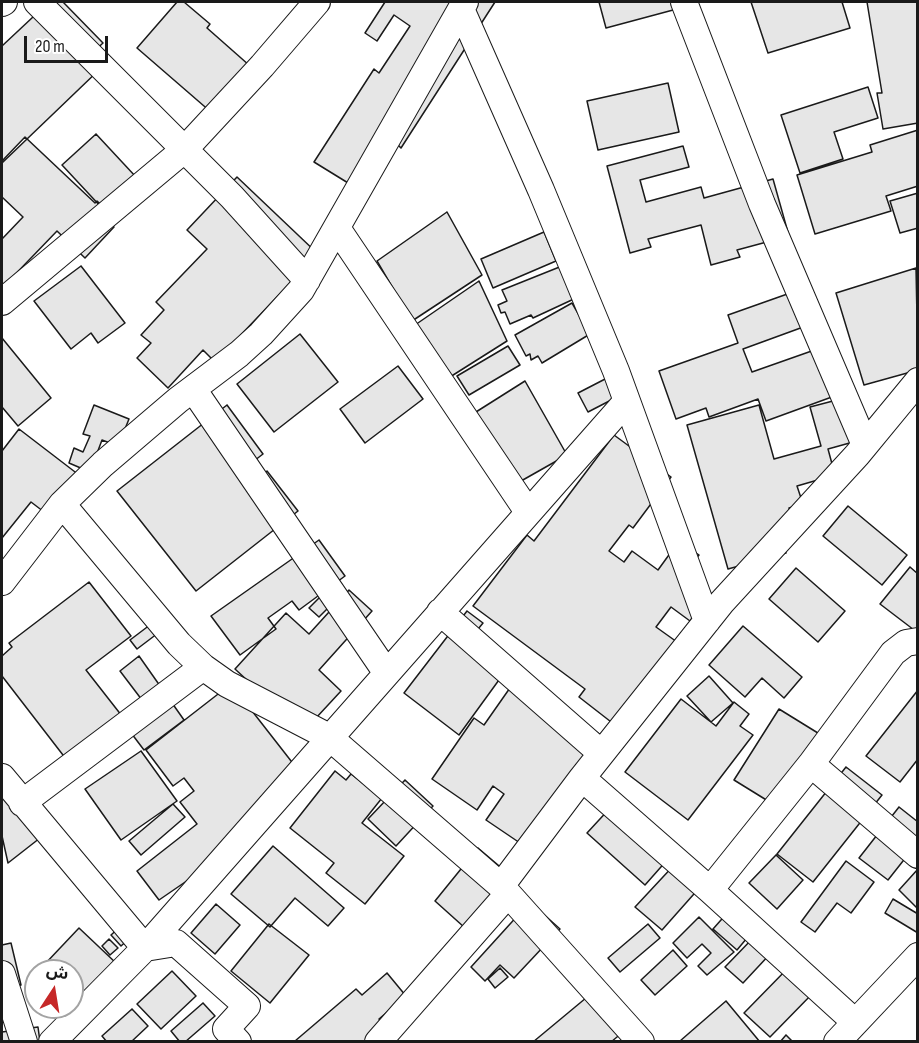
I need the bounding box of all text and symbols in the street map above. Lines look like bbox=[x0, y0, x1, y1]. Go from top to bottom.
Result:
scale bar bbox=[27, 24, 111, 62]
text: 20 m bbox=[35, 36, 65, 57]
north arrow bbox=[24, 959, 84, 1019]
text: ش bbox=[45, 961, 70, 984]

